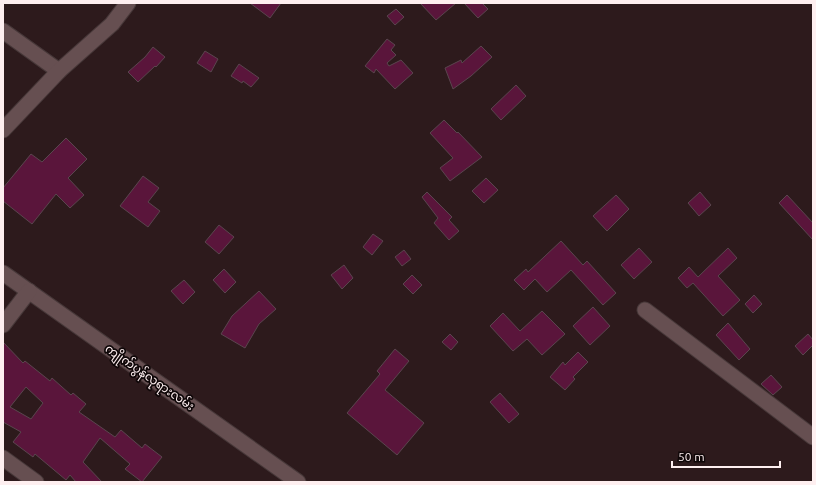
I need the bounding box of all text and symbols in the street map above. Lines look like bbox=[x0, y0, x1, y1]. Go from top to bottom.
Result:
street label: ကျိုက်ပွန်လုရားလမ်း bbox=[101, 340, 198, 416]
scale bar bbox=[672, 443, 780, 469]
text: 50 m bbox=[678, 450, 705, 463]

